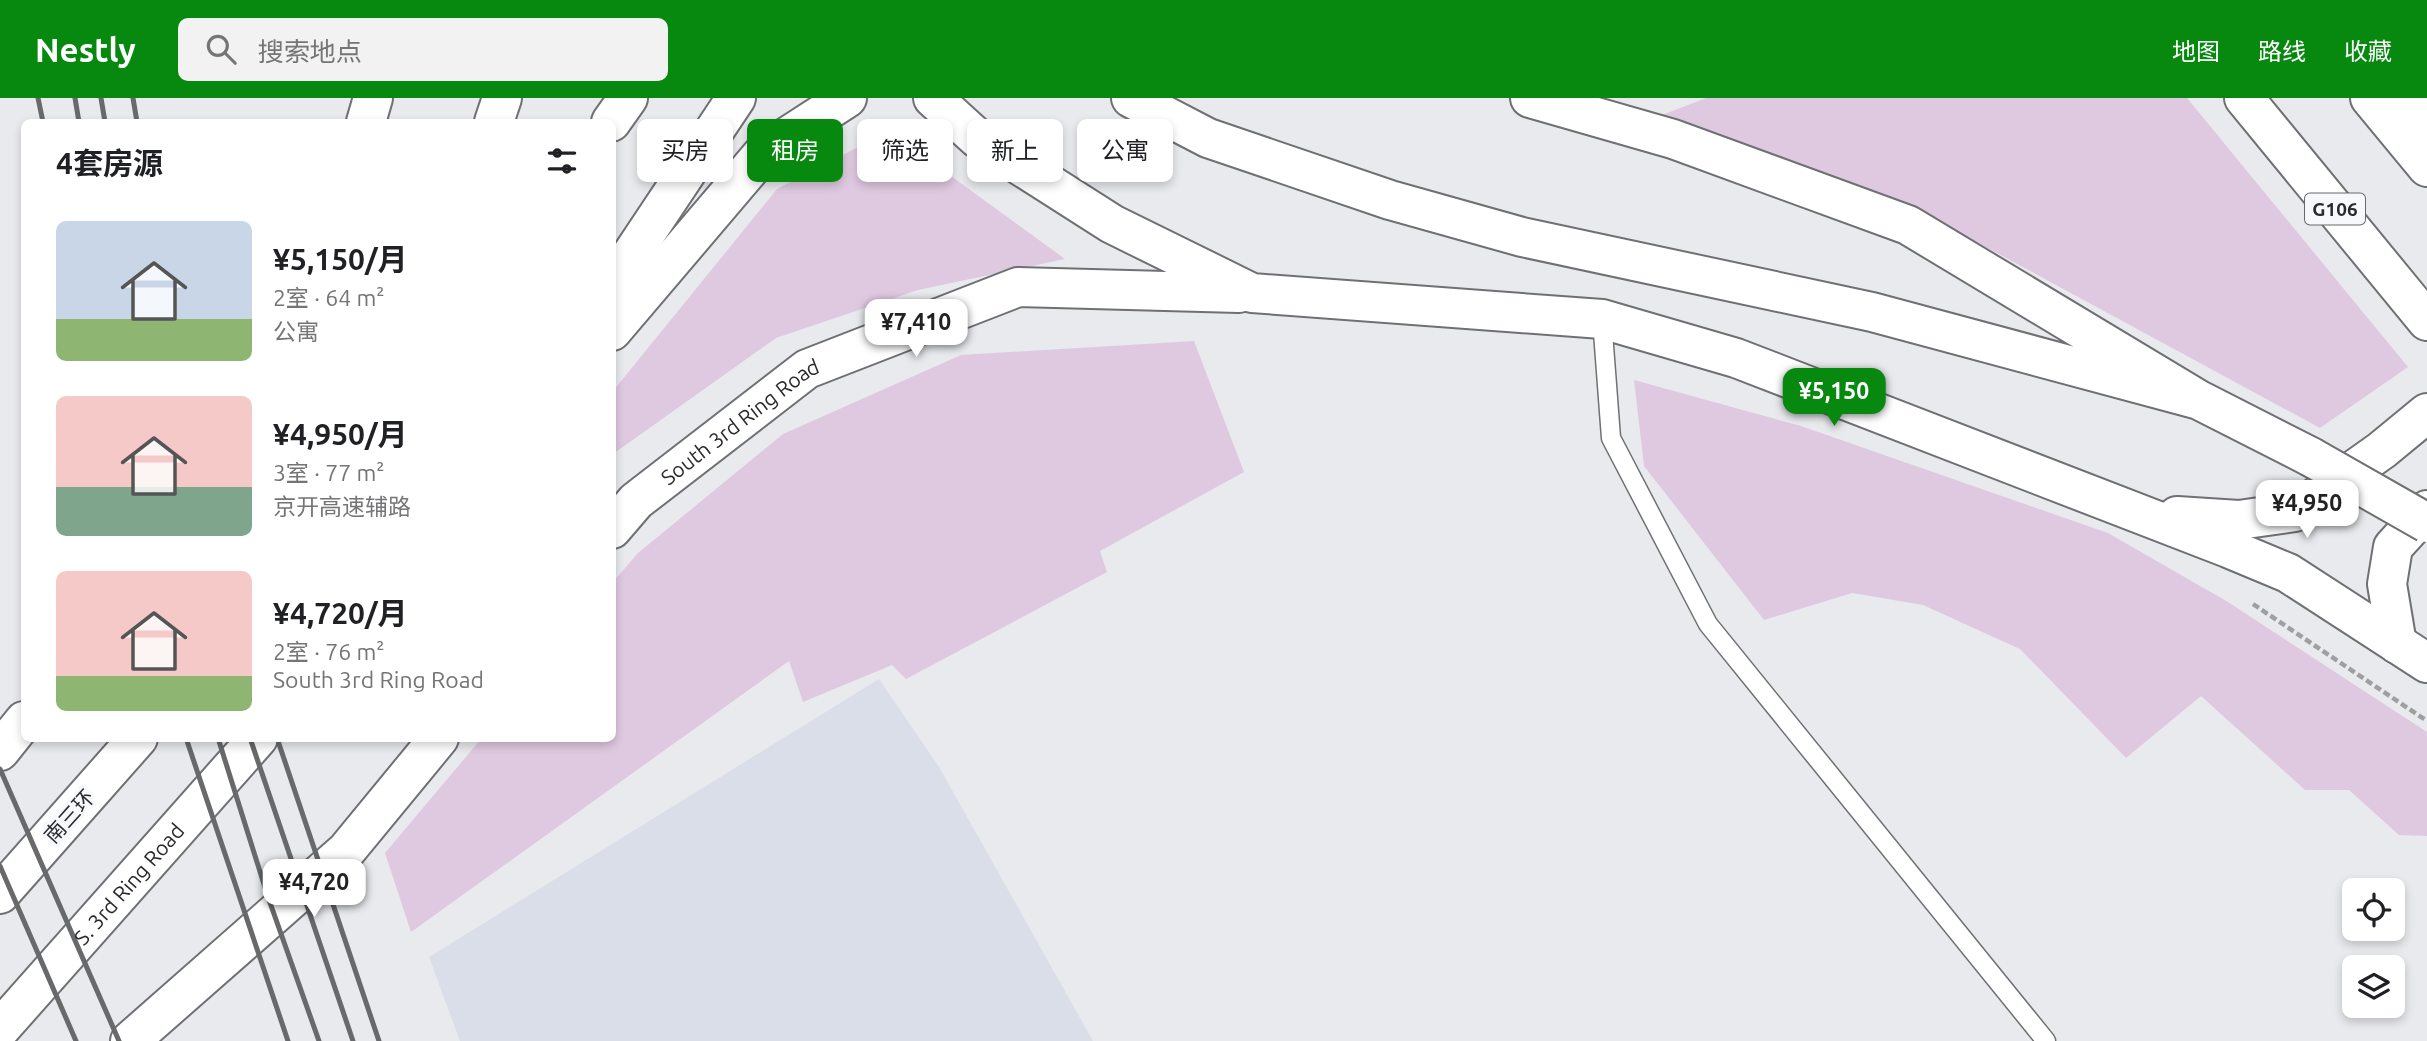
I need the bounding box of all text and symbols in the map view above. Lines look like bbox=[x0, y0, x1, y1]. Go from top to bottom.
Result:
search box bbox=[178, 18, 668, 81]
icon: search bbox=[202, 30, 240, 68]
text: Nestly bbox=[35, 31, 136, 68]
text: 搜索地点 bbox=[258, 37, 362, 66]
text: 地图 bbox=[2172, 38, 2220, 65]
text: 路线 bbox=[2258, 38, 2306, 65]
text: 收藏 bbox=[2344, 38, 2392, 65]
chip: 买房 bbox=[637, 119, 733, 182]
chip: 租房 bbox=[747, 119, 843, 182]
chip: 筛选 bbox=[857, 119, 953, 182]
chip: 新上 bbox=[967, 119, 1063, 182]
chip: 公寓 bbox=[1077, 119, 1173, 182]
icon: filters bbox=[543, 142, 581, 180]
text: 4套房源 bbox=[56, 146, 163, 180]
road number: G106 bbox=[2305, 194, 2365, 225]
text: ¥5,150/月 bbox=[273, 242, 408, 276]
icon: home bbox=[112, 249, 196, 333]
text: 2室 · 64 m² bbox=[273, 285, 384, 310]
pin: ¥7,410 bbox=[859, 300, 973, 359]
text: ¥7,410 bbox=[881, 309, 951, 334]
text: 公寓 bbox=[273, 319, 319, 344]
street label: South 3rd Ring Road bbox=[656, 354, 822, 489]
pin: ¥5,150 bbox=[1777, 368, 1891, 428]
text: ¥5,150 bbox=[1799, 378, 1869, 403]
text: ¥4,950/月 bbox=[273, 417, 408, 451]
icon: home bbox=[112, 424, 196, 508]
text: 3室 · 77 m² bbox=[273, 460, 384, 485]
pin: ¥4,950 bbox=[2250, 480, 2364, 540]
text: ¥4,950 bbox=[2272, 490, 2342, 515]
text: 京开高速辅路 bbox=[273, 494, 411, 519]
text: ¥4,720/月 bbox=[273, 596, 408, 630]
icon: home bbox=[112, 599, 196, 683]
text: 2室 · 76 m² bbox=[273, 639, 384, 664]
text: South 3rd Ring Road bbox=[273, 667, 484, 692]
street label: 南三环 bbox=[39, 785, 99, 847]
street label: S. 3rd Ring Road bbox=[69, 818, 189, 949]
pin: ¥4,720 bbox=[257, 860, 371, 919]
text: ¥4,720 bbox=[279, 869, 349, 894]
map controls bbox=[2342, 878, 2405, 1018]
button: locate bbox=[2342, 878, 2405, 941]
button: layers bbox=[2342, 955, 2405, 1018]

